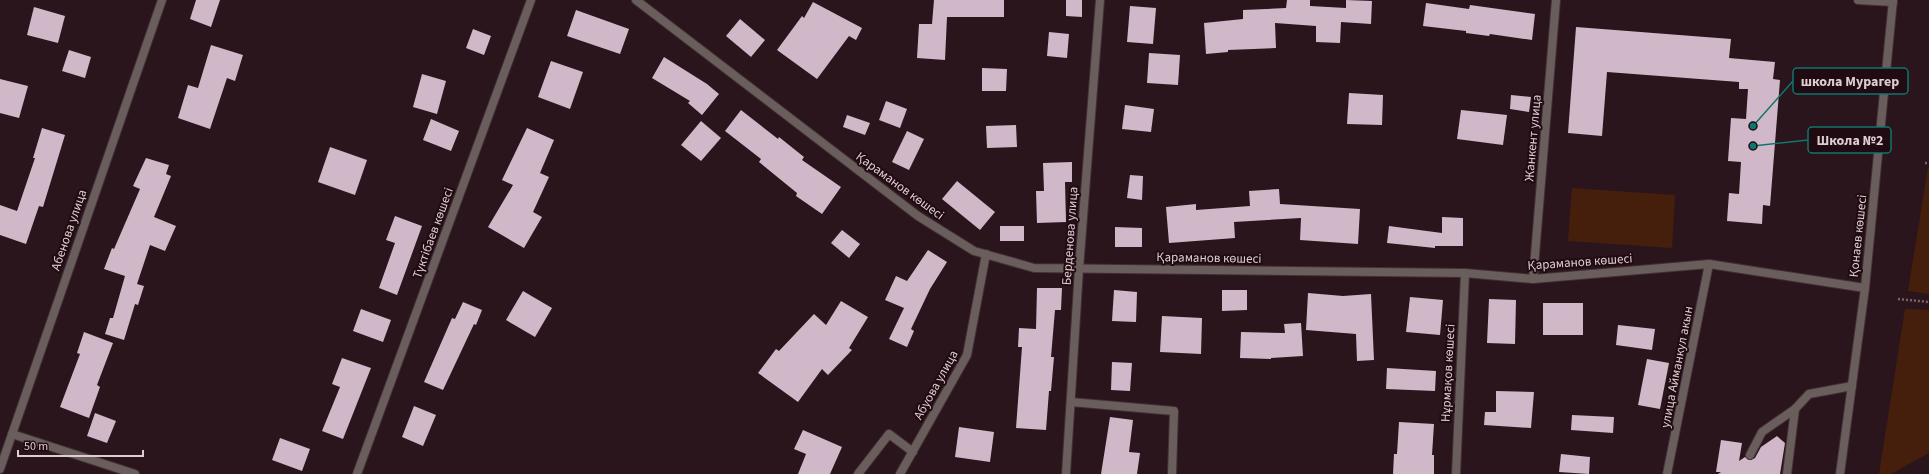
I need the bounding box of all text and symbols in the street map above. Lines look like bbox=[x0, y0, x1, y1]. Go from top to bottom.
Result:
callout: школа Мурагер bbox=[1793, 68, 1908, 94]
text: школа Мурагер bbox=[1801, 72, 1899, 92]
street label: Жанкент улица bbox=[1520, 94, 1546, 182]
callout: Школа №2 bbox=[1808, 127, 1891, 153]
text: Школа №2 bbox=[1817, 131, 1884, 151]
street label: Қараманов көшесі bbox=[852, 148, 948, 224]
street label: Түктібаев көшесі bbox=[408, 185, 458, 281]
street label: Берденова улица bbox=[1058, 186, 1082, 286]
street label: Абенова улица bbox=[47, 187, 91, 273]
street label: Қонаев көшесі bbox=[1845, 194, 1871, 278]
street label: Қараманов көшесі bbox=[1156, 248, 1262, 268]
street label: Қараманов көшесі bbox=[1527, 249, 1633, 275]
street label: улица Айманкул акын bbox=[1656, 304, 1698, 430]
street label: Нұрмақов көшесі bbox=[1436, 323, 1460, 423]
street label: Абуова улица bbox=[909, 347, 963, 423]
scale bar bbox=[18, 432, 143, 458]
text: 50 m bbox=[24, 438, 48, 455]

